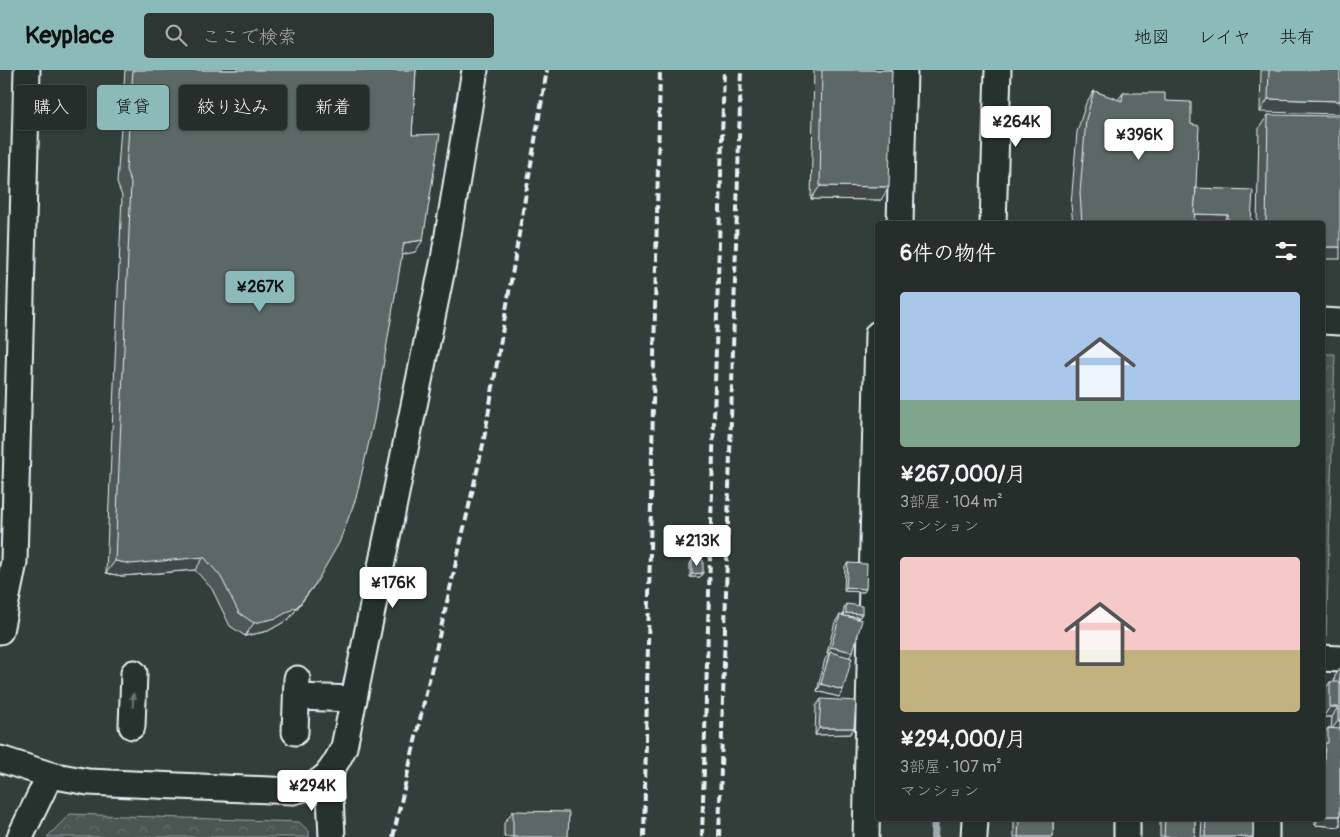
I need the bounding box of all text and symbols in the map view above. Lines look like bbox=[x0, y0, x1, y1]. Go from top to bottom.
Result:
search box bbox=[144, 13, 494, 58]
text: Keyplace bbox=[25, 21, 114, 50]
icon: search bbox=[162, 21, 190, 49]
text: ここで検索 bbox=[202, 25, 297, 49]
text: 地図 bbox=[1134, 26, 1170, 49]
text: レイヤ bbox=[1198, 26, 1251, 49]
text: 共有 bbox=[1279, 26, 1315, 49]
chip: 購入 bbox=[15, 85, 87, 130]
chip: 賃貸 bbox=[97, 85, 169, 130]
chip: 絞り込み bbox=[179, 85, 287, 130]
chip: 新着 bbox=[297, 85, 369, 130]
pin: ¥264K bbox=[981, 106, 1051, 148]
text: ¥264K bbox=[992, 112, 1040, 132]
pin: ¥396K bbox=[1104, 118, 1174, 161]
text: ¥396K bbox=[1115, 125, 1163, 145]
icon: filters bbox=[1272, 237, 1300, 265]
text: 6件の物件 bbox=[900, 240, 996, 267]
pin: ¥267K bbox=[225, 270, 295, 313]
text: ¥267K bbox=[236, 277, 284, 297]
icon: home bbox=[1055, 324, 1145, 414]
text: ¥267,000/月 bbox=[900, 461, 1026, 488]
text: 3部屋 · 104 m² bbox=[900, 492, 1003, 512]
text: マンション bbox=[900, 516, 979, 536]
pin: ¥213K bbox=[662, 524, 732, 567]
text: ¥213K bbox=[675, 531, 719, 551]
pin: ¥176K bbox=[358, 566, 428, 609]
text: ¥176K bbox=[371, 573, 415, 593]
icon: home bbox=[1055, 589, 1145, 679]
one-way arrow bbox=[129, 691, 137, 707]
text: ¥294,000/月 bbox=[900, 726, 1026, 753]
text: 3部屋 · 107 m² bbox=[900, 757, 1002, 777]
pin: ¥294K bbox=[277, 770, 347, 812]
text: ¥294K bbox=[288, 776, 336, 796]
text: マンション bbox=[900, 781, 979, 801]

